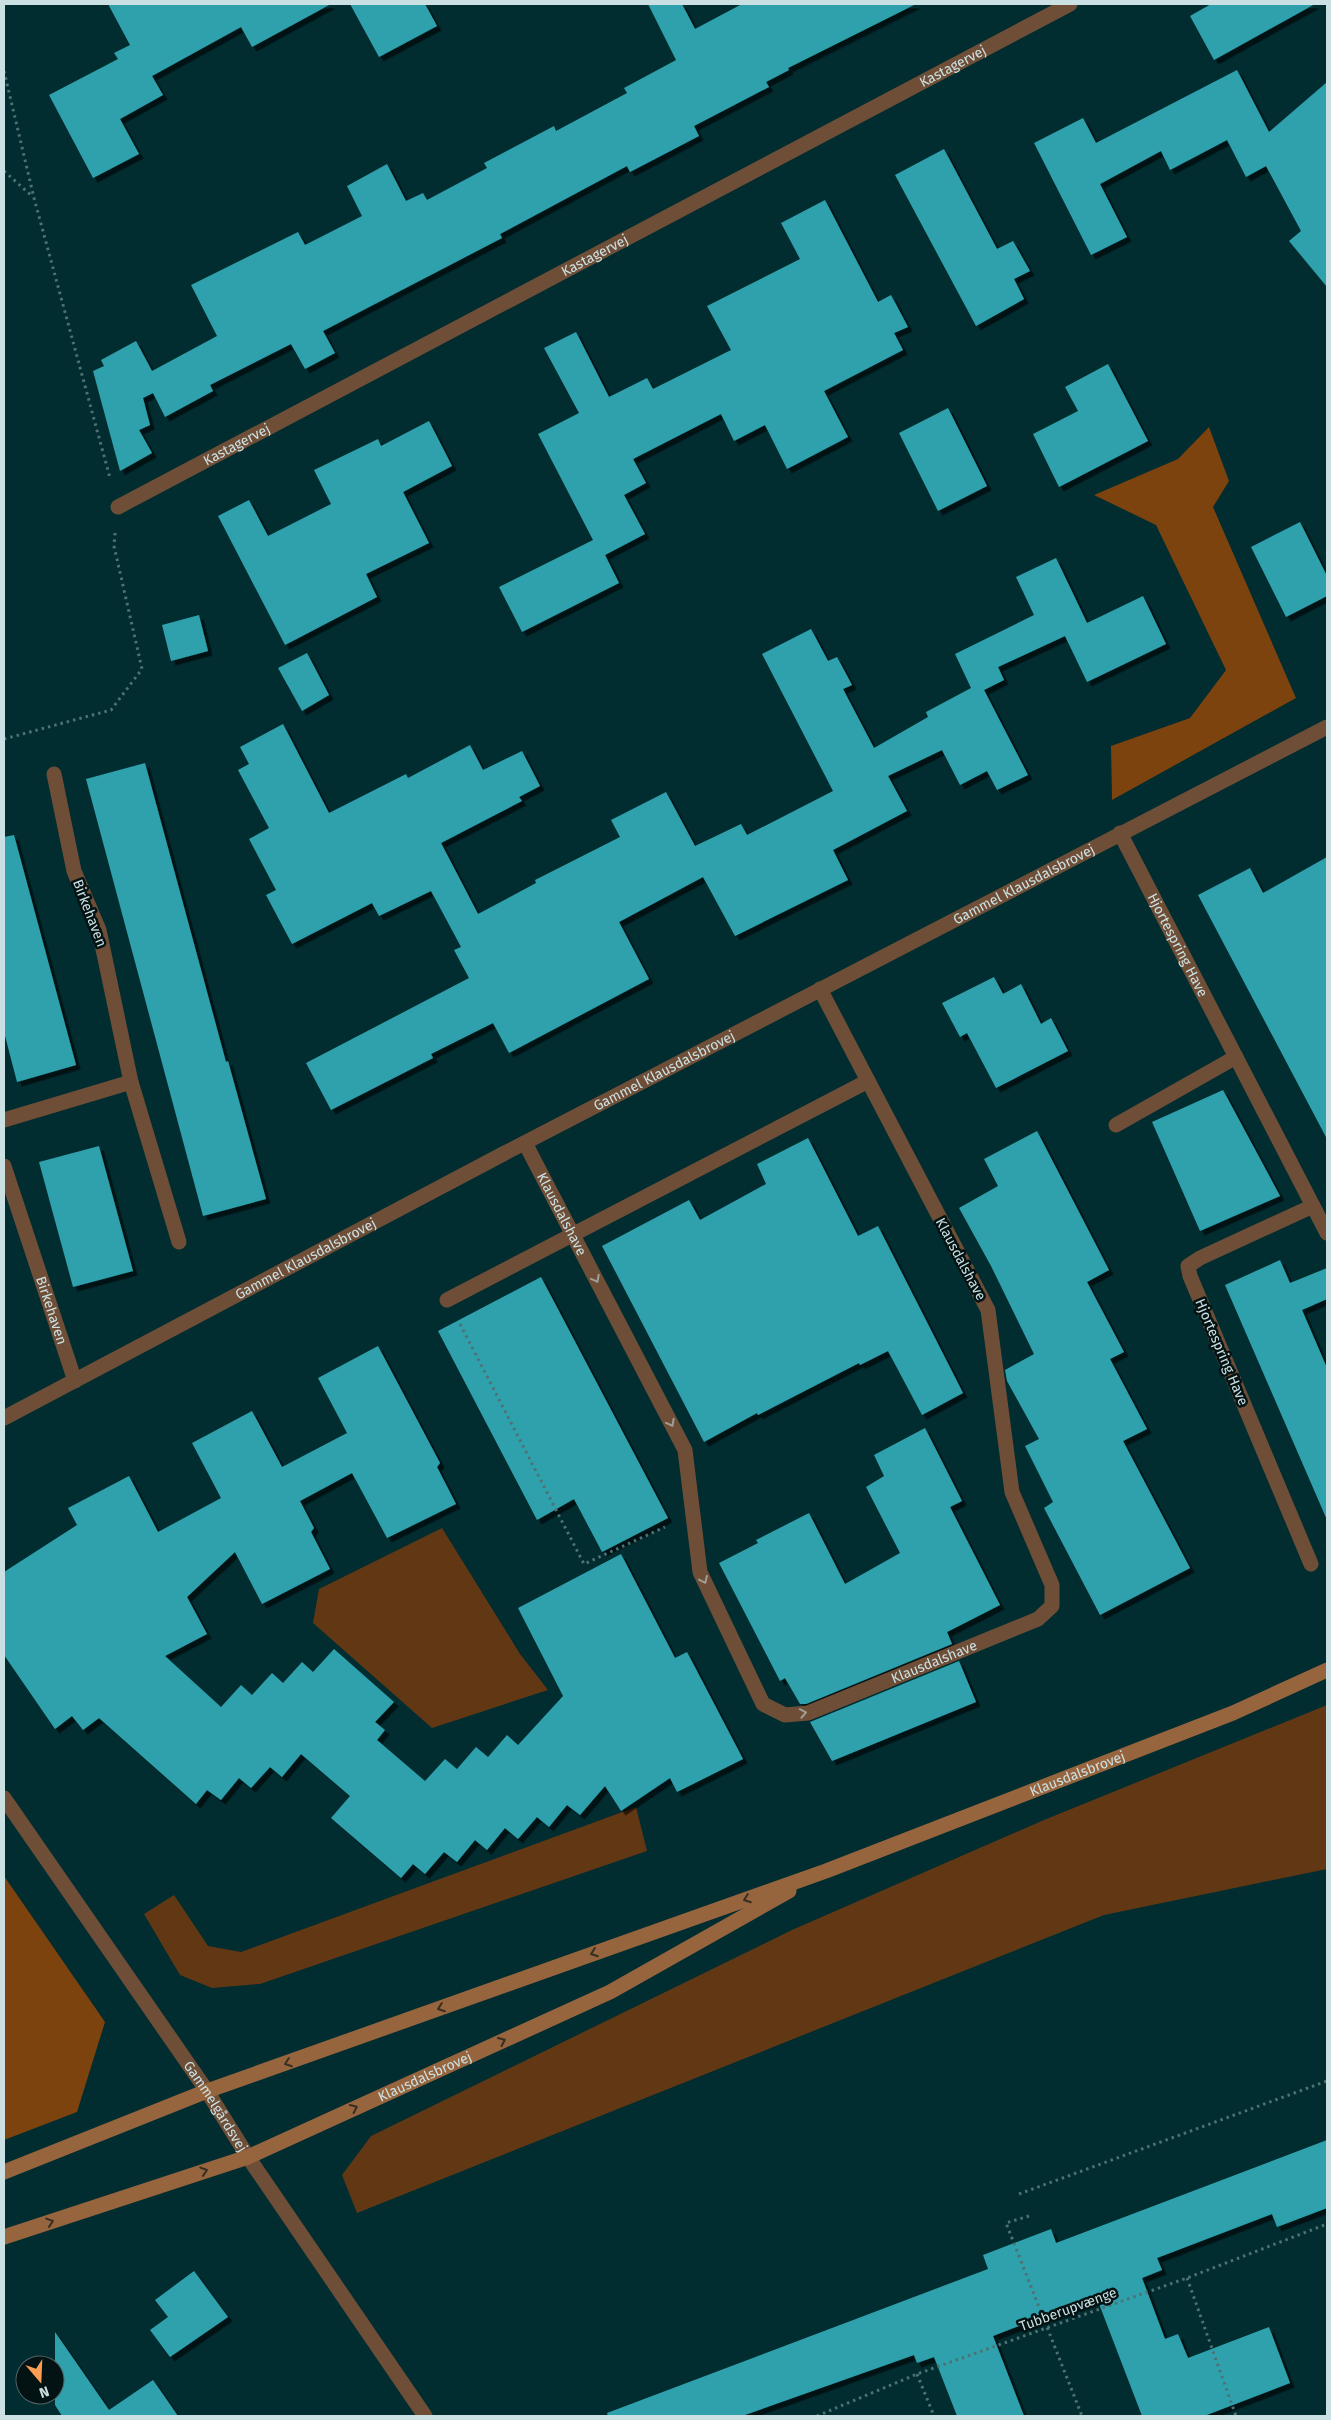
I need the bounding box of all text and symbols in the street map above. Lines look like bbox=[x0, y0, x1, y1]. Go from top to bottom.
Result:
street label: Kastagervej bbox=[917, 42, 989, 91]
street label: Kastagervej bbox=[558, 231, 631, 280]
street label: Kastagervej bbox=[200, 420, 273, 469]
street label: Gammel Klausdalsbrovej bbox=[950, 841, 1098, 928]
street label: Birkehaven bbox=[69, 877, 110, 949]
street label: Hjortespring Have bbox=[1144, 890, 1211, 1000]
street label: Gammel Klausdalsbrovej bbox=[591, 1027, 738, 1115]
street label: Klausdalshave bbox=[533, 1170, 590, 1259]
street label: Gammel Klausdalsbrovej bbox=[232, 1215, 379, 1303]
street label: Klausdalshave bbox=[932, 1215, 989, 1303]
street label: Birkehaven bbox=[32, 1274, 70, 1347]
one-way arrow bbox=[590, 1274, 600, 1283]
street label: Hjortespring Have bbox=[1191, 1296, 1252, 1408]
one-way arrow bbox=[665, 1418, 675, 1427]
one-way arrow bbox=[698, 1575, 708, 1584]
street label: Klausdalshave bbox=[889, 1637, 979, 1687]
one-way arrow bbox=[798, 1708, 807, 1718]
street label: Klausdalsbrovej bbox=[1027, 1748, 1128, 1800]
one-way arrow bbox=[743, 1893, 751, 1903]
one-way arrow bbox=[590, 1947, 598, 1957]
one-way arrow bbox=[437, 2002, 445, 2012]
one-way arrow bbox=[497, 2037, 506, 2047]
street label: Klausdalsbrovej bbox=[375, 2048, 474, 2106]
one-way arrow bbox=[284, 2057, 292, 2067]
street label: Gammelgårdsvej bbox=[180, 2058, 251, 2155]
one-way arrow bbox=[349, 2104, 358, 2115]
one-way arrow bbox=[200, 2167, 208, 2177]
one-way arrow bbox=[45, 2218, 54, 2228]
street label: Tubberupvænge bbox=[1017, 2284, 1119, 2335]
north arrow bbox=[15, 2355, 65, 2405]
text: N bbox=[37, 2382, 51, 2401]

